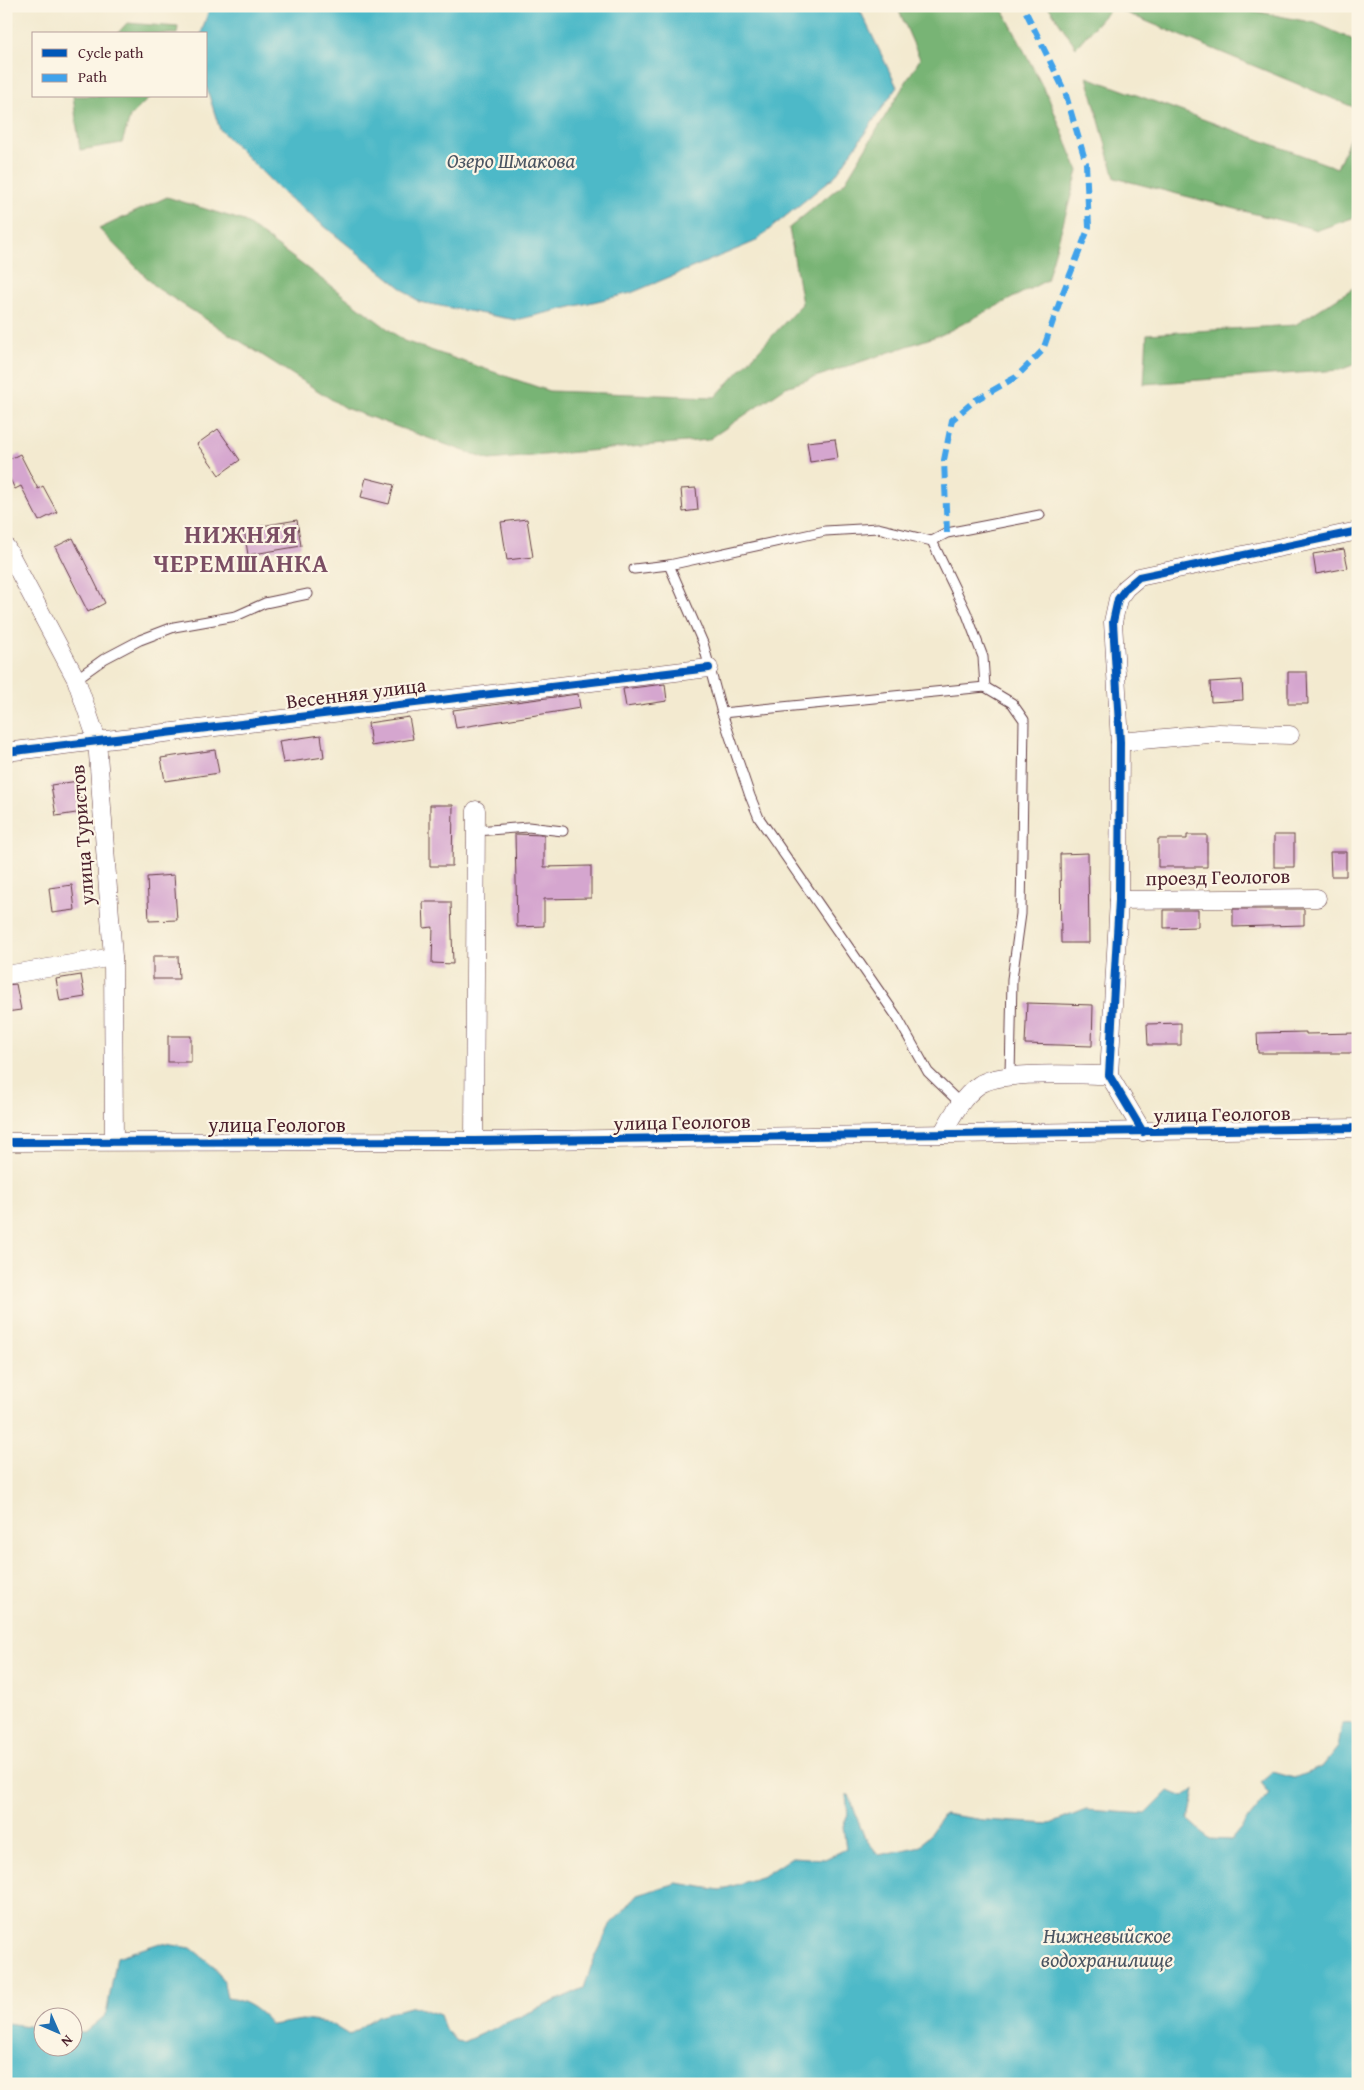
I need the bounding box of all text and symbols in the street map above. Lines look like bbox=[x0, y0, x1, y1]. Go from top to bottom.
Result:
legend bbox=[32, 32, 208, 98]
text: Cycle path bbox=[78, 42, 144, 63]
text: Path bbox=[78, 66, 107, 87]
water label: Озеро Шмакова bbox=[447, 145, 576, 176]
district label: НИЖНЯЯ ЧЕРЕМШАНКА bbox=[153, 516, 329, 581]
street label: Весенняя улица bbox=[284, 669, 428, 715]
street label: улица Туристов bbox=[62, 764, 101, 907]
street label: проезд Геологов bbox=[1145, 861, 1290, 892]
street label: улица Геологов bbox=[1152, 1098, 1291, 1129]
street label: улица Геологов bbox=[612, 1106, 751, 1137]
street label: улица Геологов bbox=[207, 1110, 346, 1139]
water label: Нижневыйское водохранилище bbox=[1041, 1920, 1173, 1975]
north arrow bbox=[32, 2008, 82, 2058]
text: N bbox=[56, 2031, 78, 2052]

